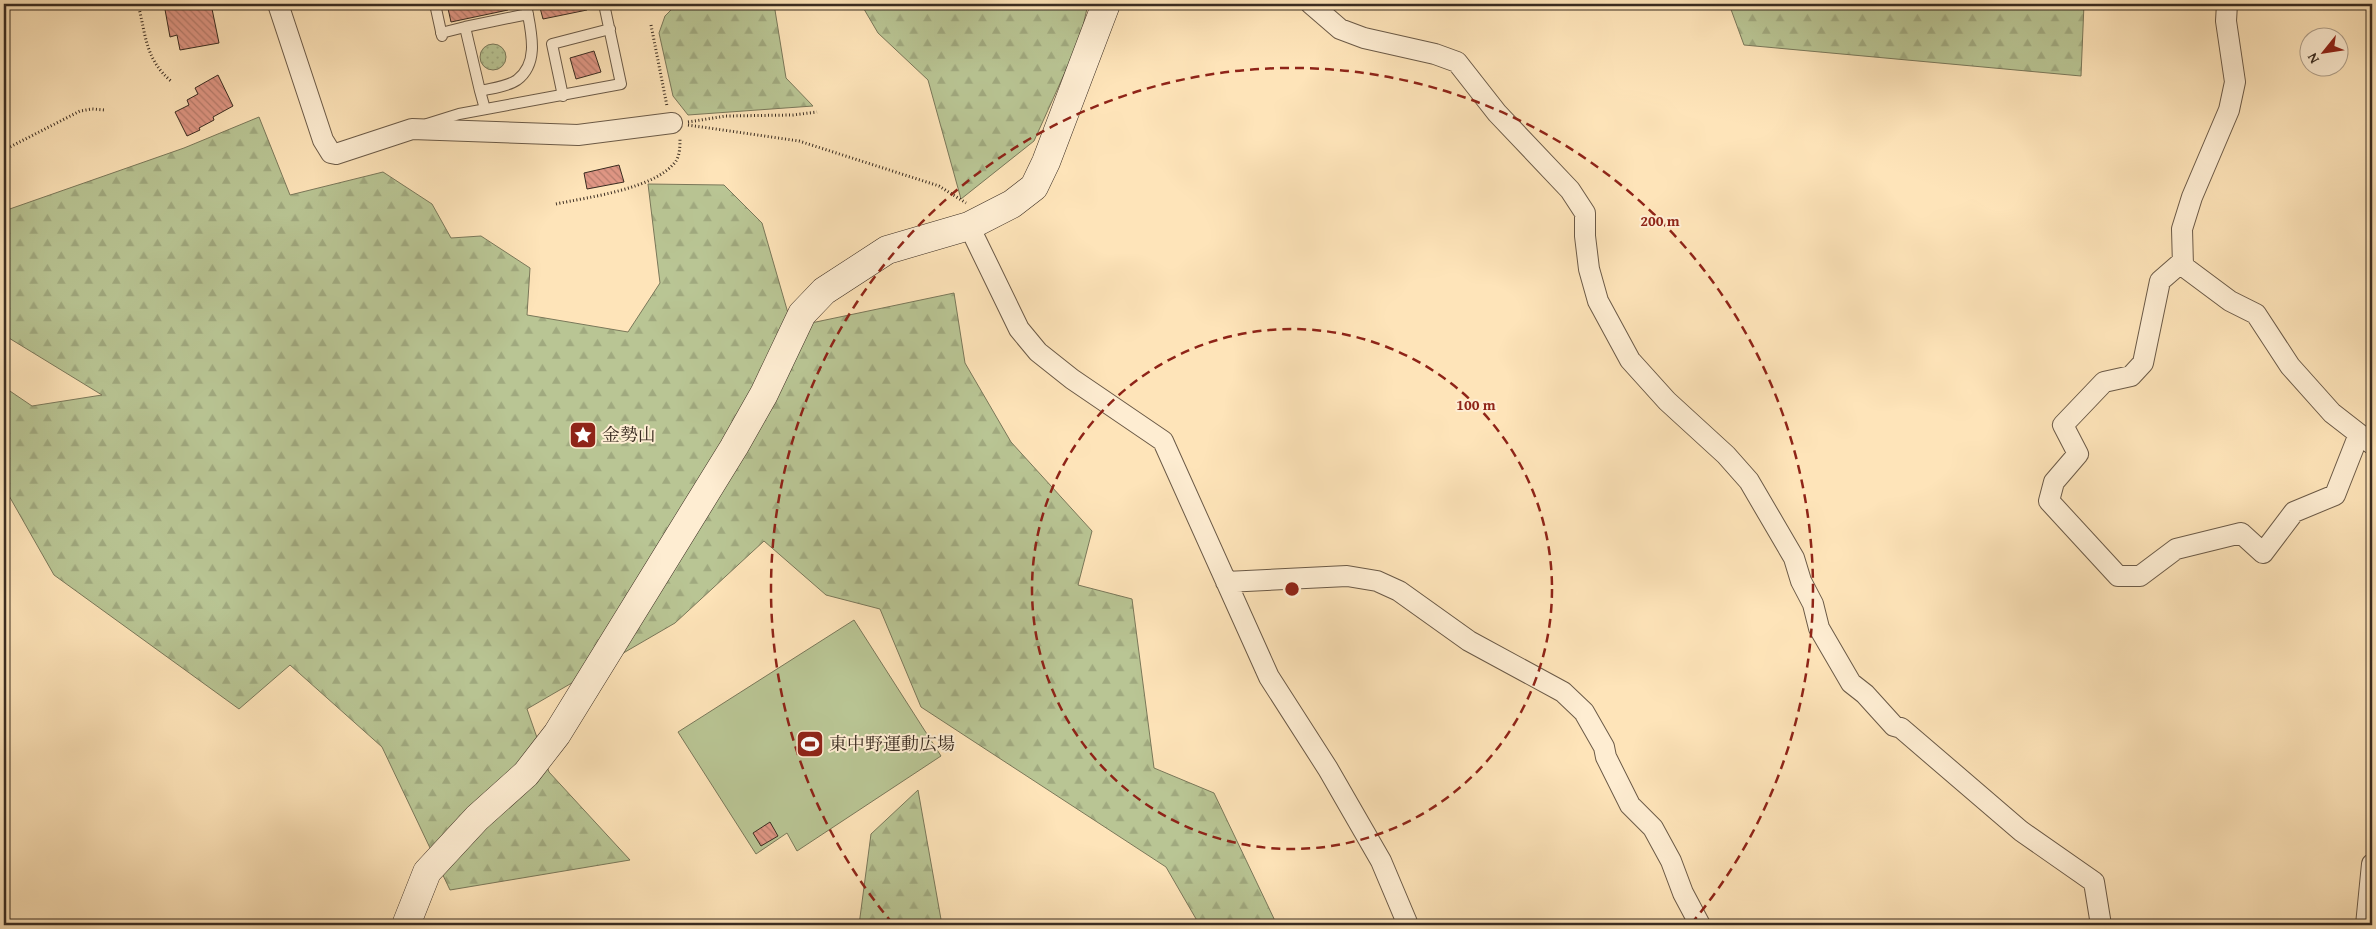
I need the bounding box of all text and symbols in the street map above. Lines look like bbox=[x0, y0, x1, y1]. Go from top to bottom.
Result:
north arrow bbox=[2298, 28, 2348, 78]
text: N bbox=[2301, 49, 2324, 68]
text: 200 m bbox=[1640, 210, 1680, 231]
text: 100 m bbox=[1456, 394, 1496, 415]
place icon: 金勢山 bbox=[568, 420, 598, 450]
place label: 金勢山 bbox=[602, 421, 656, 448]
centre of rings bbox=[1283, 580, 1301, 598]
sports icon: 東中野運動広場 bbox=[795, 729, 825, 759]
place label: 東中野運動広場 bbox=[829, 730, 955, 757]

